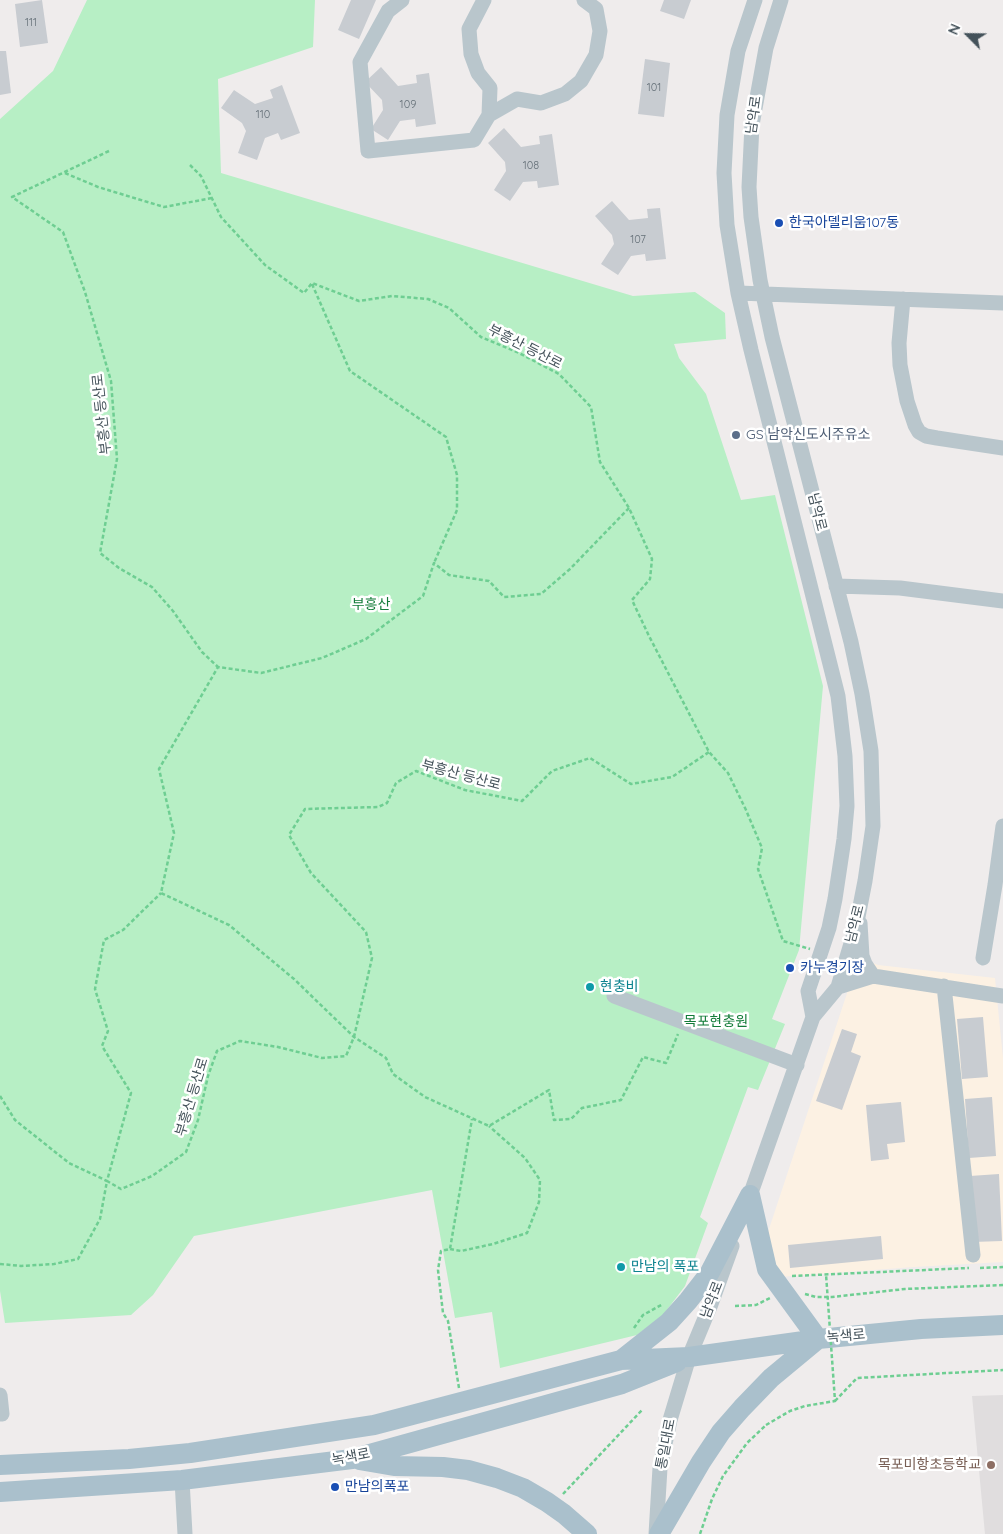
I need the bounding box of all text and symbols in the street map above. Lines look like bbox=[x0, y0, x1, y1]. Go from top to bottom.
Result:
north arrow bbox=[943, 10, 993, 60]
house number: 111 bbox=[25, 16, 37, 30]
text: N bbox=[944, 21, 964, 37]
house number: 101 bbox=[647, 81, 661, 95]
street label: 남악로 bbox=[743, 95, 765, 135]
house number: 109 bbox=[400, 98, 416, 112]
house number: 110 bbox=[256, 108, 270, 122]
house number: 108 bbox=[523, 159, 539, 173]
place label: 한국아델리움107동 bbox=[789, 215, 899, 231]
marker: 한국아델리움107동 bbox=[773, 217, 785, 229]
house number: 107 bbox=[630, 233, 646, 247]
street label: 부흥산 등산로 bbox=[485, 321, 565, 373]
street label: 부흥산 등산로 bbox=[89, 373, 115, 455]
place label: GS 남악신도시주유소 bbox=[746, 427, 870, 443]
marker: GS 남악신도시주유소 bbox=[730, 429, 742, 441]
street label: 남악로 bbox=[804, 491, 830, 533]
park label: 부흥산 bbox=[352, 597, 390, 613]
street label: 부흥산 등산로 bbox=[420, 756, 502, 794]
street label: 남악로 bbox=[842, 903, 868, 945]
place label: 카누경기장 bbox=[800, 960, 864, 976]
marker: 카누경기장 bbox=[784, 962, 796, 974]
place label: 현충비 bbox=[600, 979, 639, 995]
marker: 현충비 bbox=[584, 981, 596, 993]
park label: 목포현충원 bbox=[684, 1014, 748, 1030]
street label: 부흥산 등산로 bbox=[172, 1056, 212, 1138]
place label: 만남의 폭포 bbox=[631, 1259, 699, 1275]
marker: 만남의 폭포 bbox=[615, 1261, 627, 1273]
street label: 남악로 bbox=[697, 1279, 727, 1321]
street label: 녹색로 bbox=[826, 1326, 866, 1346]
street label: 통일대로 bbox=[653, 1417, 679, 1471]
street label: 녹색로 bbox=[330, 1445, 372, 1469]
place label: 목포미항초등학교 bbox=[878, 1457, 981, 1473]
marker: 목포미항초등학교 bbox=[985, 1459, 997, 1471]
place label: 만남의폭포 bbox=[345, 1479, 409, 1495]
marker: 만남의폭포 bbox=[329, 1481, 341, 1493]

